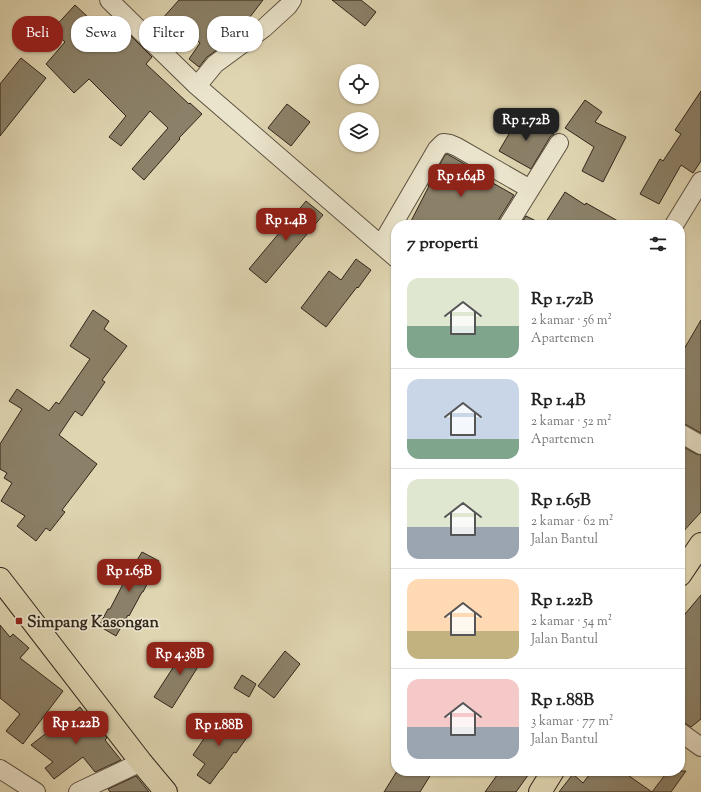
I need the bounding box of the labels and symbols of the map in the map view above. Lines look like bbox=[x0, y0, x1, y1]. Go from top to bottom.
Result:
pin: Rp 1.72B bbox=[485, 108, 567, 142]
pin: Rp 1.64B bbox=[420, 164, 502, 198]
pin: Rp 1.4B bbox=[249, 208, 323, 242]
pin: Rp 1.65B bbox=[88, 559, 170, 593]
place label: Simpang Kasongan bbox=[27, 612, 159, 635]
marker: Simpang Kasongan bbox=[14, 616, 24, 626]
pin: Rp 4.38B bbox=[139, 642, 221, 676]
pin: Rp 1.22B bbox=[35, 711, 117, 745]
pin: Rp 1.88B bbox=[178, 713, 260, 747]

